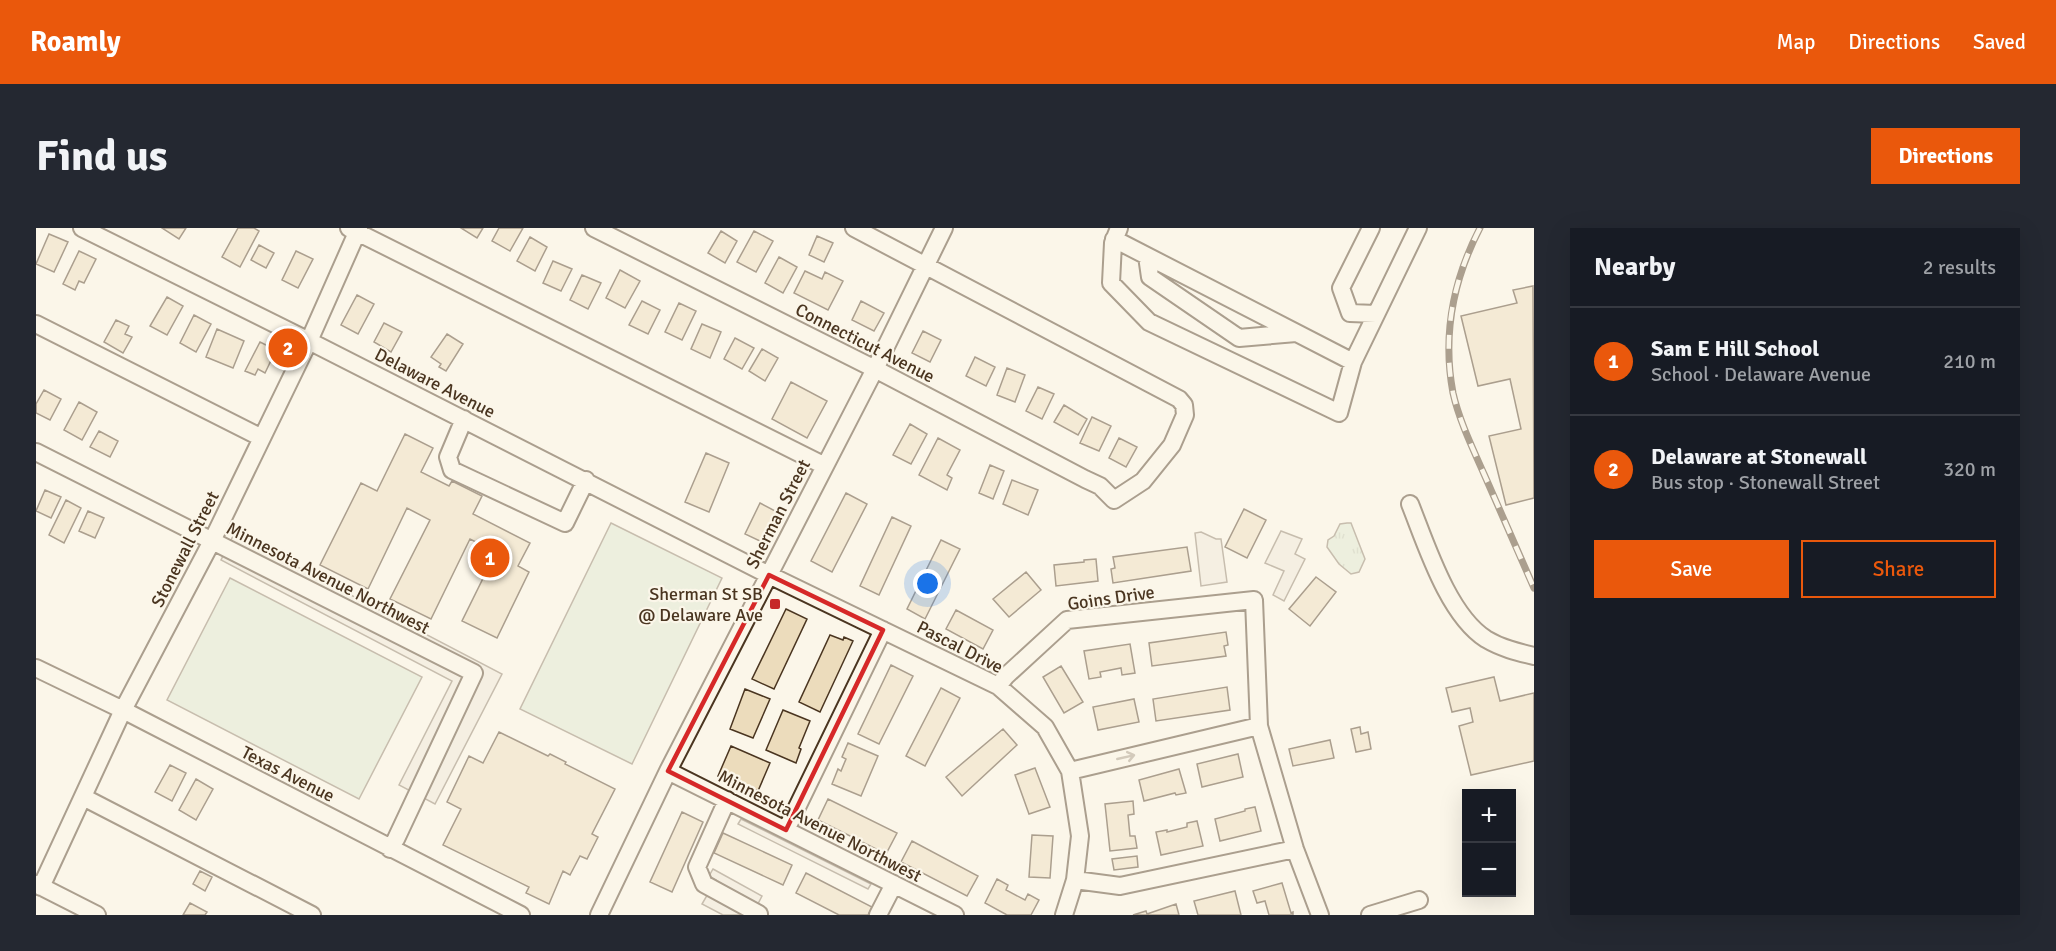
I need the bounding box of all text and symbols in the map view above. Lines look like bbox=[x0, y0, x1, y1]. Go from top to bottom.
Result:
text: Roamly bbox=[30, 25, 121, 59]
text: Map bbox=[1777, 29, 1815, 55]
text: Directions bbox=[1848, 29, 1940, 55]
text: Saved bbox=[1973, 29, 2026, 55]
button: Directions bbox=[1871, 128, 2020, 184]
text: Find us bbox=[36, 131, 167, 182]
text: Nearby bbox=[1594, 251, 1675, 283]
text: 2 results bbox=[1923, 255, 1996, 280]
street label: Connecticut Avenue bbox=[792, 298, 938, 388]
pin: 2 bbox=[268, 326, 308, 370]
text: Sam E Hill School bbox=[1651, 335, 1819, 362]
street label: Delaware Avenue bbox=[371, 343, 499, 423]
text: 1 bbox=[1608, 349, 1619, 374]
text: 210 m bbox=[1943, 349, 1996, 374]
text: School · Delaware Avenue bbox=[1651, 362, 1871, 387]
text: Delaware at Stonewall bbox=[1651, 443, 1867, 470]
street label: Sherman Street bbox=[741, 456, 815, 572]
text: 2 bbox=[1608, 457, 1619, 482]
text: 320 m bbox=[1943, 457, 1996, 482]
text: Bus stop · Stonewall Street bbox=[1651, 470, 1880, 495]
street label: Stonewall Street bbox=[146, 487, 224, 611]
street label: Minnesota Avenue Northwest bbox=[223, 517, 433, 639]
pin: 1 bbox=[470, 536, 510, 580]
button: Save bbox=[1594, 540, 1789, 598]
button: Share bbox=[1801, 540, 1996, 598]
your location bbox=[913, 569, 942, 598]
street label: Goins Drive bbox=[1066, 581, 1156, 615]
place label: Sherman St SB @ Delaware Ave bbox=[638, 583, 763, 626]
marker: Sherman St SB @ Delaware Ave bbox=[768, 597, 782, 611]
street label: Pascal Drive bbox=[913, 616, 1007, 678]
street label: Texas Avenue bbox=[238, 741, 338, 807]
one-way arrow bbox=[1116, 751, 1136, 762]
street label: Minnesota Avenue Northwest bbox=[715, 765, 925, 887]
map controls bbox=[1462, 789, 1516, 897]
button: + bbox=[1462, 789, 1516, 843]
button: − bbox=[1462, 843, 1516, 897]

